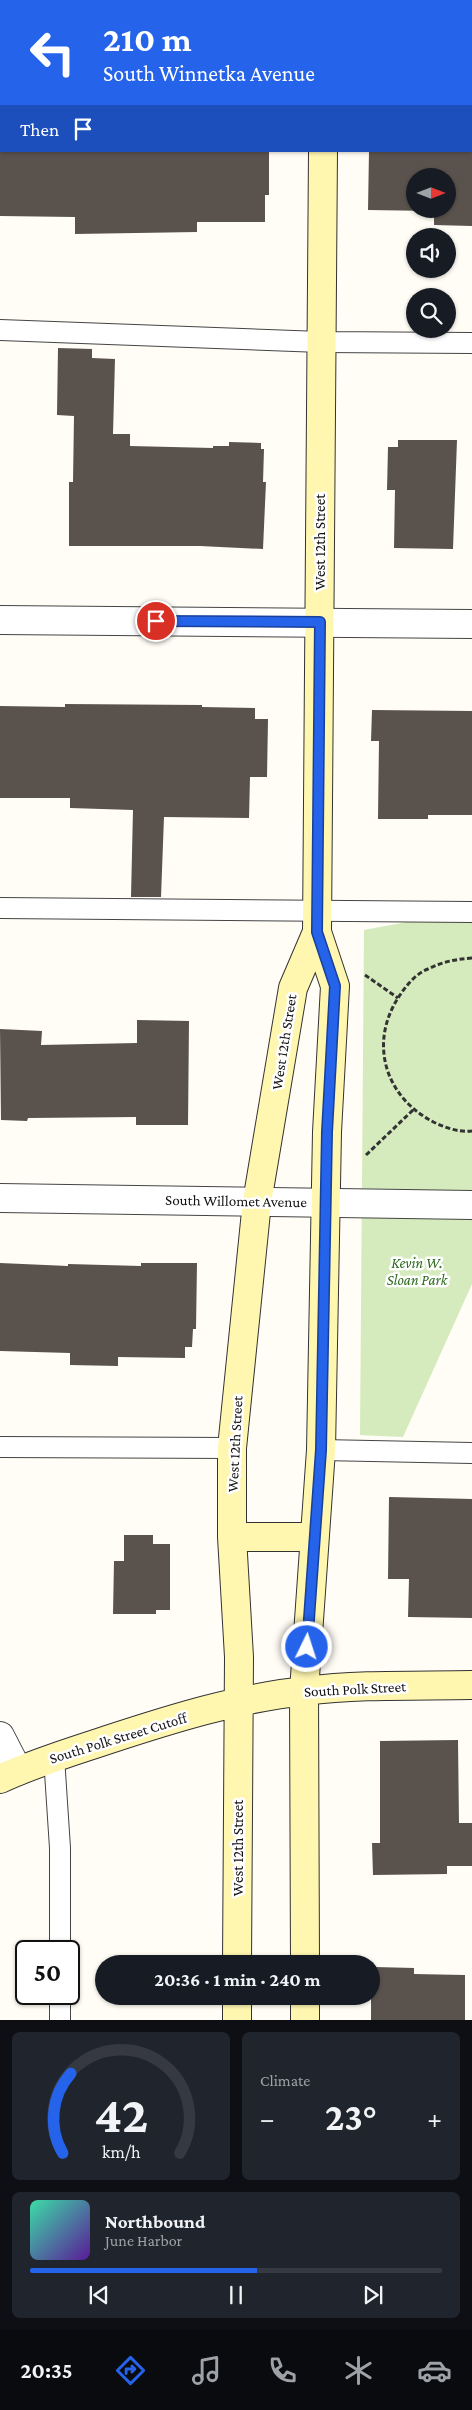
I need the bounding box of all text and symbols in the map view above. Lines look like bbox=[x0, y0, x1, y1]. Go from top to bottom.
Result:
icon: left bbox=[20, 20, 85, 85]
text: 210 m bbox=[103, 20, 192, 59]
text: South Winnetka Avenue bbox=[103, 61, 315, 86]
icon: arrive bbox=[69, 115, 97, 143]
text: Then bbox=[20, 119, 59, 140]
north arrow bbox=[406, 168, 456, 218]
map controls bbox=[406, 168, 456, 338]
button: sound bbox=[406, 228, 456, 278]
button: search bbox=[406, 288, 456, 338]
street label: West 12th Street bbox=[312, 493, 328, 590]
pin bbox=[135, 600, 177, 642]
icon: arrive bbox=[142, 607, 170, 635]
street label: West 12th Street bbox=[269, 992, 300, 1091]
street label: South Willomet Avenue bbox=[165, 1192, 307, 1210]
park label: Kevin W. Sloan Park bbox=[387, 1255, 449, 1288]
street label: West 12th Street bbox=[224, 1394, 246, 1493]
position arrow bbox=[280, 1620, 332, 1672]
street label: South Polk Street bbox=[304, 1678, 407, 1700]
street label: South Polk Street Cutoff bbox=[47, 1709, 190, 1767]
street label: West 12th Street bbox=[230, 1799, 246, 1896]
speed limit sign: 50 bbox=[15, 1940, 80, 2005]
text: 20:36 · 1 min · 240 m bbox=[154, 1969, 321, 1990]
text: Climate bbox=[260, 2072, 310, 2089]
text: 42 bbox=[94, 2085, 148, 2143]
text: 23° bbox=[325, 2096, 377, 2138]
text: − bbox=[260, 2103, 275, 2134]
text: + bbox=[427, 2103, 442, 2134]
text: km/h bbox=[102, 2142, 141, 2162]
text: Northbound bbox=[105, 2211, 205, 2232]
text: June Harbor bbox=[105, 2232, 182, 2249]
icon: previous bbox=[85, 2281, 113, 2309]
icon: pause bbox=[222, 2281, 250, 2309]
icon: next bbox=[359, 2281, 387, 2309]
icon: directions bbox=[113, 2353, 148, 2388]
icon: music bbox=[189, 2353, 224, 2388]
icon: phone bbox=[265, 2353, 300, 2388]
icon: climate bbox=[341, 2353, 376, 2388]
icon: car bbox=[417, 2353, 452, 2388]
text: 20:35 bbox=[20, 2358, 73, 2383]

